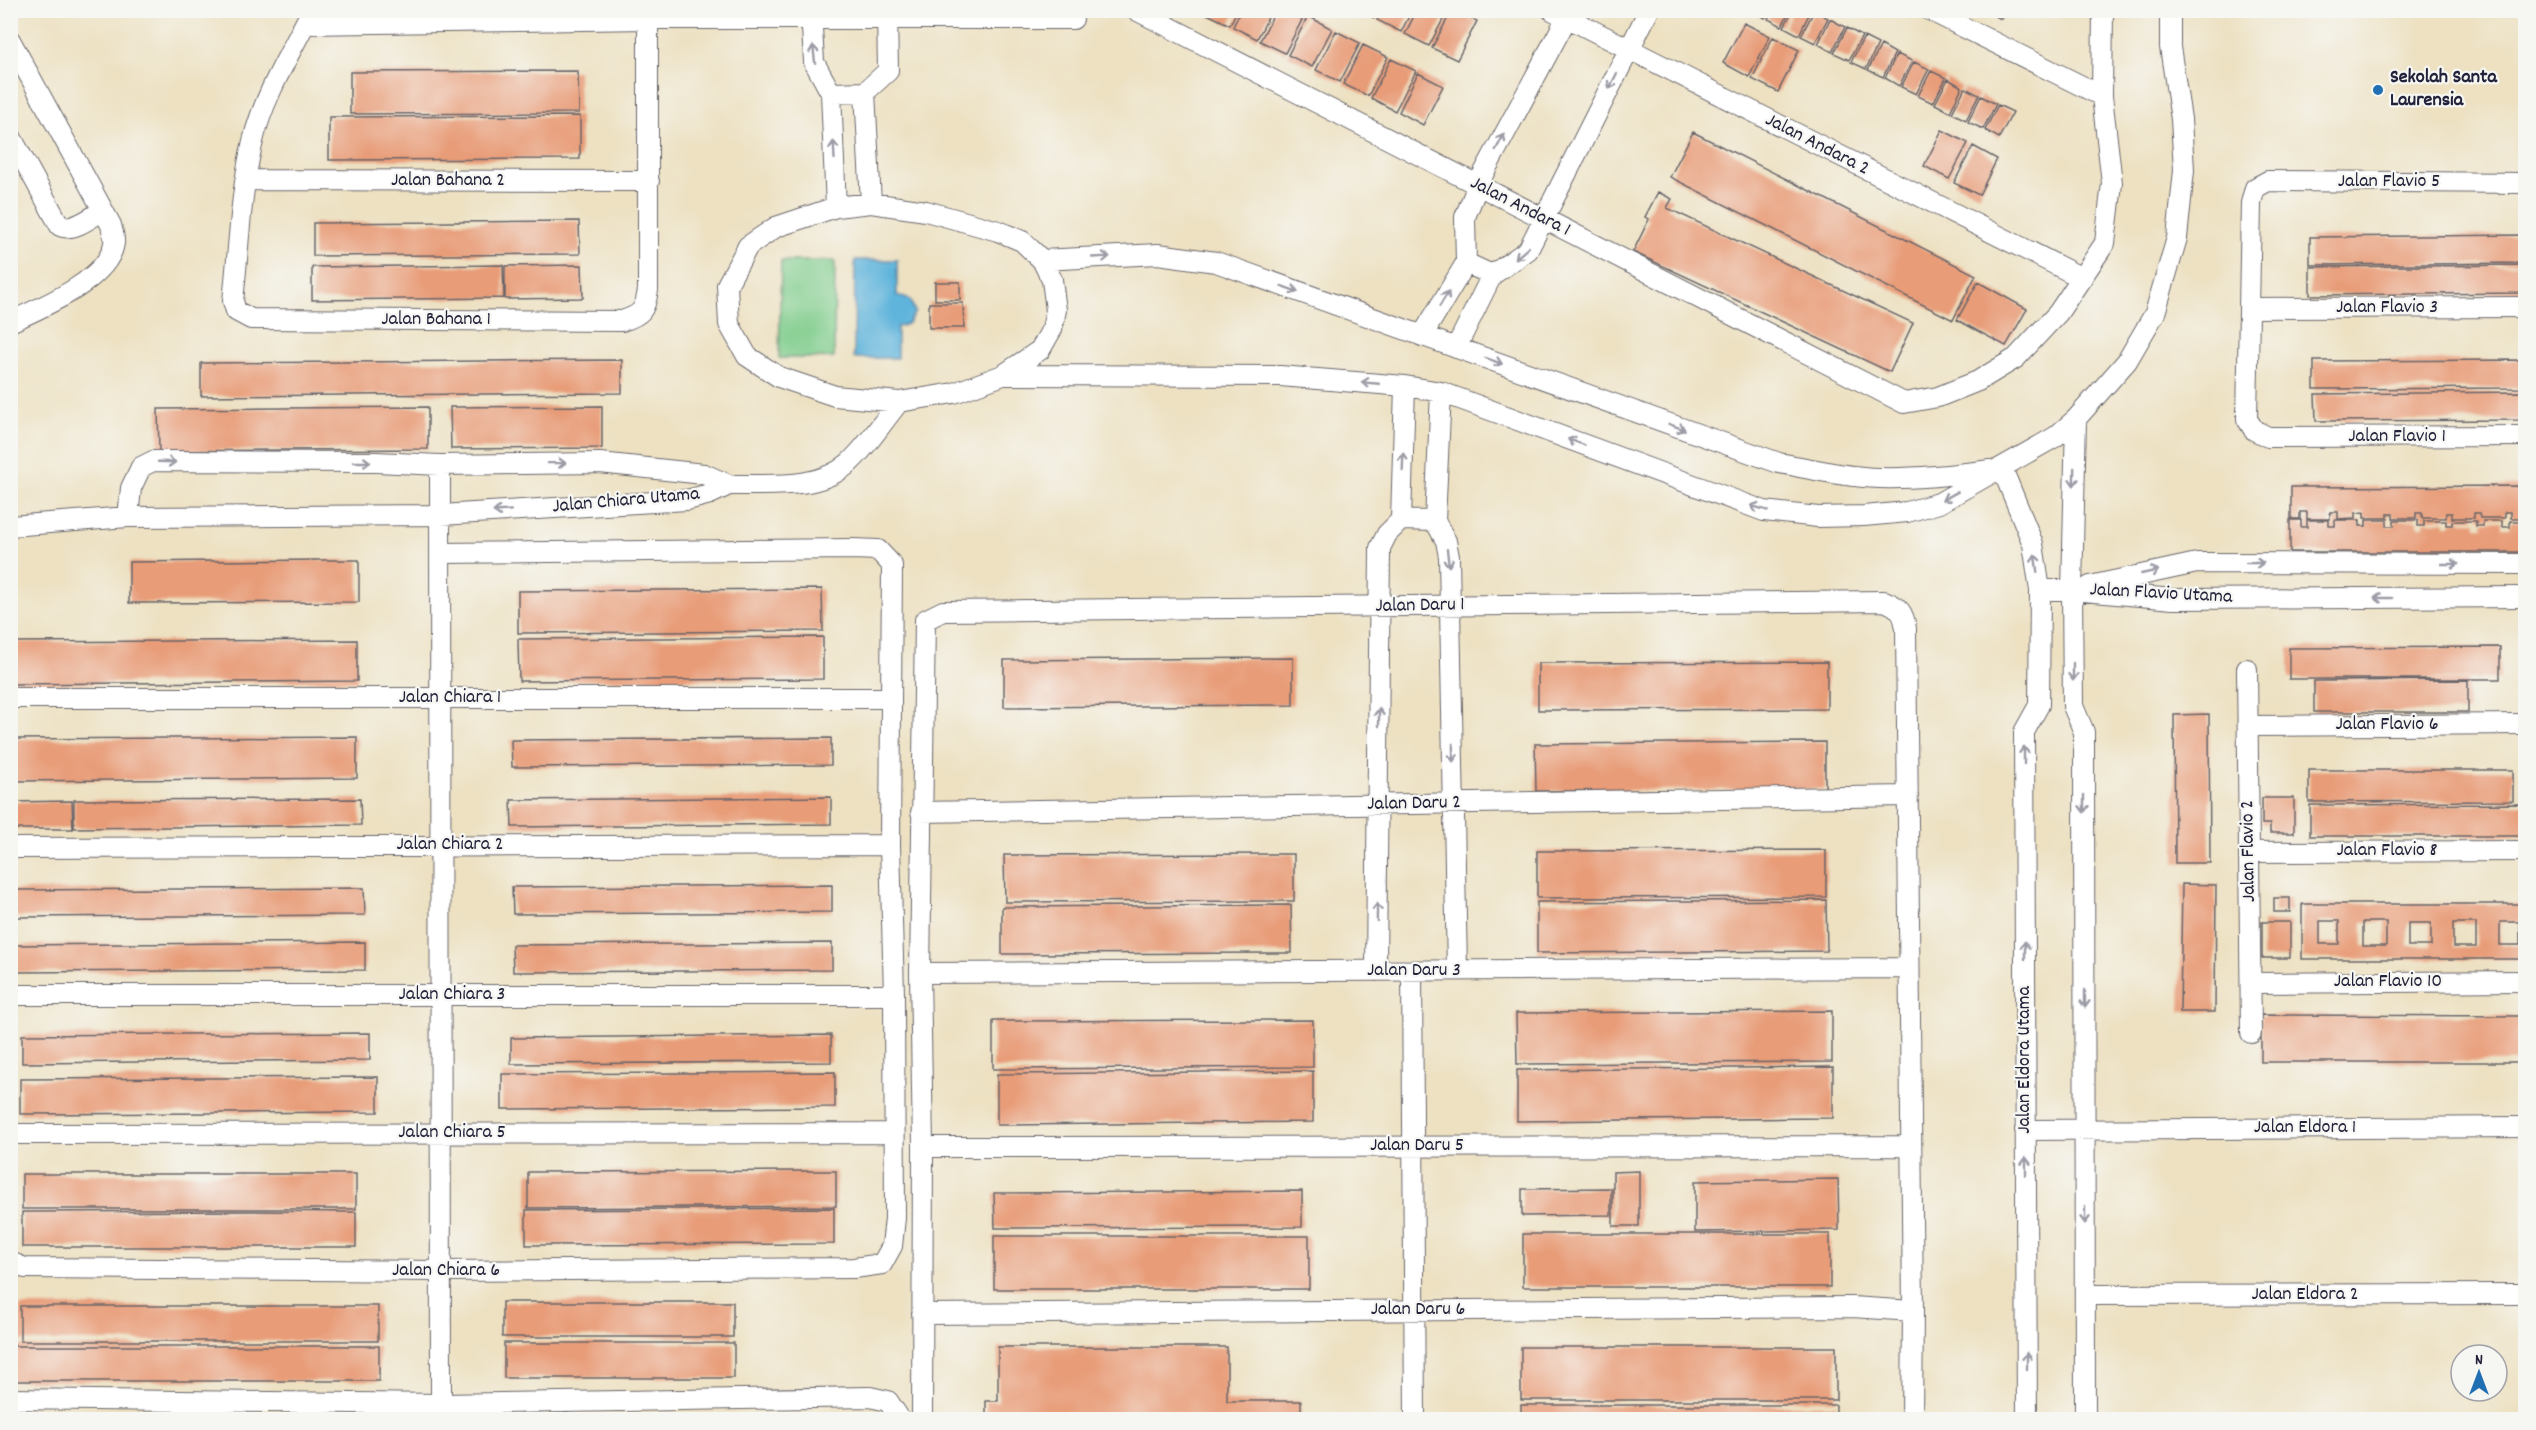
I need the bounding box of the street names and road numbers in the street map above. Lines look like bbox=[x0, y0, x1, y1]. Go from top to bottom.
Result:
street label: Jalan Andara 2 bbox=[1760, 107, 1874, 183]
street label: Jalan Bahana 2 bbox=[391, 167, 505, 195]
street label: Jalan Flavio 5 bbox=[2338, 168, 2440, 196]
street label: Jalan Andara 1 bbox=[1465, 170, 1575, 244]
street label: Jalan Flavio 3 bbox=[2336, 294, 2438, 322]
street label: Jalan Bahana 1 bbox=[381, 306, 491, 334]
street label: Jalan Flavio 1 bbox=[2348, 423, 2446, 451]
street label: Jalan Chiara Utama bbox=[551, 481, 701, 521]
street label: Jalan Flavio Utama bbox=[2089, 576, 2234, 612]
street label: Jalan Daru 1 bbox=[1375, 591, 1465, 621]
street label: Jalan Chiara 1 bbox=[399, 684, 501, 712]
street label: Jalan Flavio 6 bbox=[2336, 711, 2438, 739]
street label: Jalan Daru 2 bbox=[1367, 789, 1461, 819]
street label: Jalan Flavio 2 bbox=[2234, 800, 2264, 902]
street label: Jalan Chiara 2 bbox=[397, 831, 503, 859]
street label: Jalan Flavio 8 bbox=[2336, 837, 2438, 865]
street label: Jalan Daru 3 bbox=[1367, 957, 1461, 985]
street label: Jalan Flavio 10 bbox=[2334, 968, 2442, 996]
street label: Jalan Chiara 3 bbox=[399, 981, 505, 1009]
street label: Jalan Eldora Utama bbox=[2011, 986, 2039, 1134]
street label: Jalan Eldora 1 bbox=[2254, 1114, 2356, 1142]
street label: Jalan Chiara 5 bbox=[398, 1119, 506, 1147]
street label: Jalan Daru 5 bbox=[1370, 1132, 1464, 1160]
street label: Jalan Chiara 6 bbox=[392, 1257, 500, 1285]
street label: Jalan Eldora 2 bbox=[2252, 1281, 2358, 1309]
street label: Jalan Daru 6 bbox=[1371, 1296, 1465, 1324]

